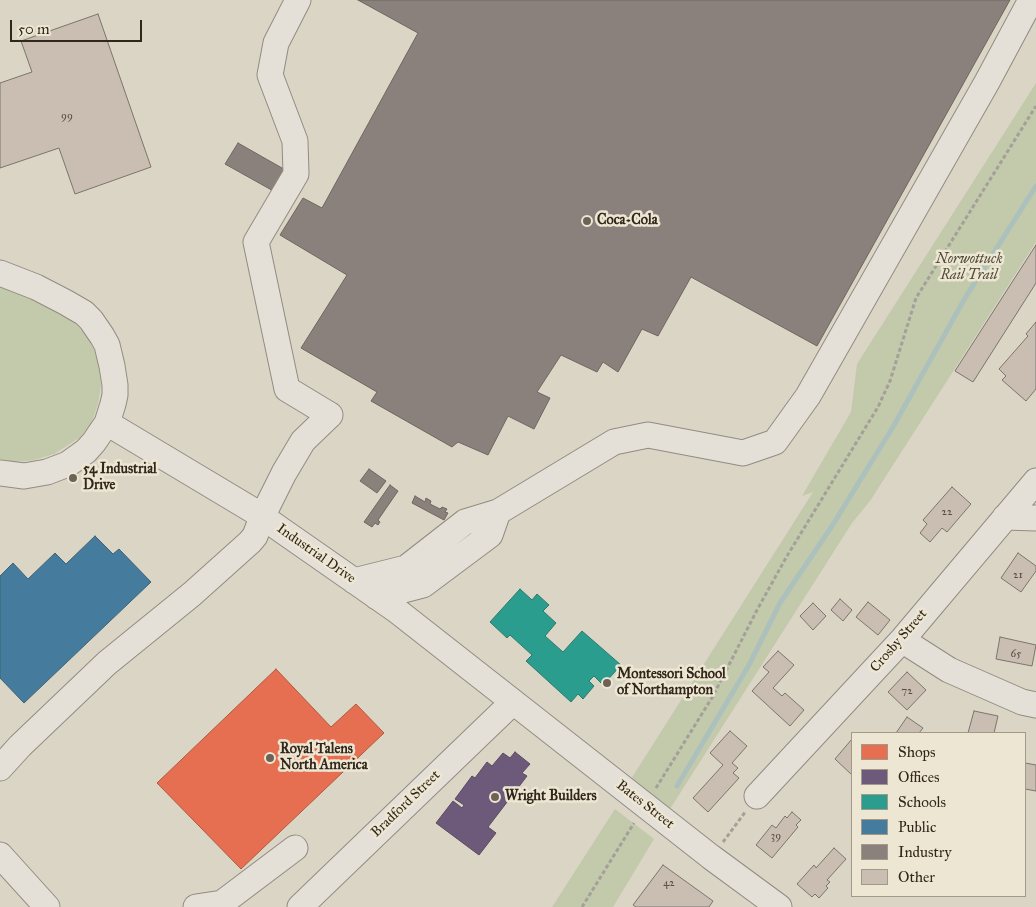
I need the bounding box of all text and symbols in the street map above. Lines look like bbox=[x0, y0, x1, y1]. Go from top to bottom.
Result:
scale bar bbox=[12, 10, 145, 42]
text: 50 m bbox=[18, 20, 50, 38]
house number: 99 bbox=[61, 109, 73, 123]
place label: Coca-Cola bbox=[597, 213, 658, 229]
marker: Coca-Cola bbox=[581, 215, 593, 227]
park label: Norwottuck Rail Trail bbox=[936, 252, 1002, 284]
place label: 54 Industrial Drive bbox=[83, 462, 157, 494]
marker: 54 Industrial Drive bbox=[67, 472, 79, 484]
house number: 22 bbox=[942, 505, 952, 519]
street label: Industrial Drive bbox=[273, 521, 359, 587]
house number: 21 bbox=[1013, 568, 1023, 582]
street label: Crosby Street bbox=[867, 606, 931, 676]
house number: 65 bbox=[1011, 647, 1021, 661]
place label: Montessori School of Northampton bbox=[617, 667, 726, 700]
marker: Montessori School of Northampton bbox=[601, 677, 613, 689]
house number: 72 bbox=[901, 684, 913, 698]
legend bbox=[851, 732, 1026, 897]
place label: Royal Talens North America bbox=[280, 742, 368, 774]
text: Shops bbox=[898, 743, 936, 761]
marker: Royal Talens North America bbox=[264, 752, 276, 764]
street label: Bradford Street bbox=[368, 767, 444, 841]
text: Offices bbox=[898, 768, 939, 786]
street label: Bates Street bbox=[613, 777, 677, 833]
place label: Wright Builders bbox=[505, 789, 597, 805]
marker: Wright Builders bbox=[489, 791, 501, 803]
text: Schools bbox=[898, 793, 946, 811]
text: Public bbox=[898, 818, 936, 836]
house number: 39 bbox=[771, 829, 781, 843]
text: Industry bbox=[898, 843, 952, 861]
text: Other bbox=[898, 868, 935, 886]
house number: 42 bbox=[663, 876, 675, 890]

